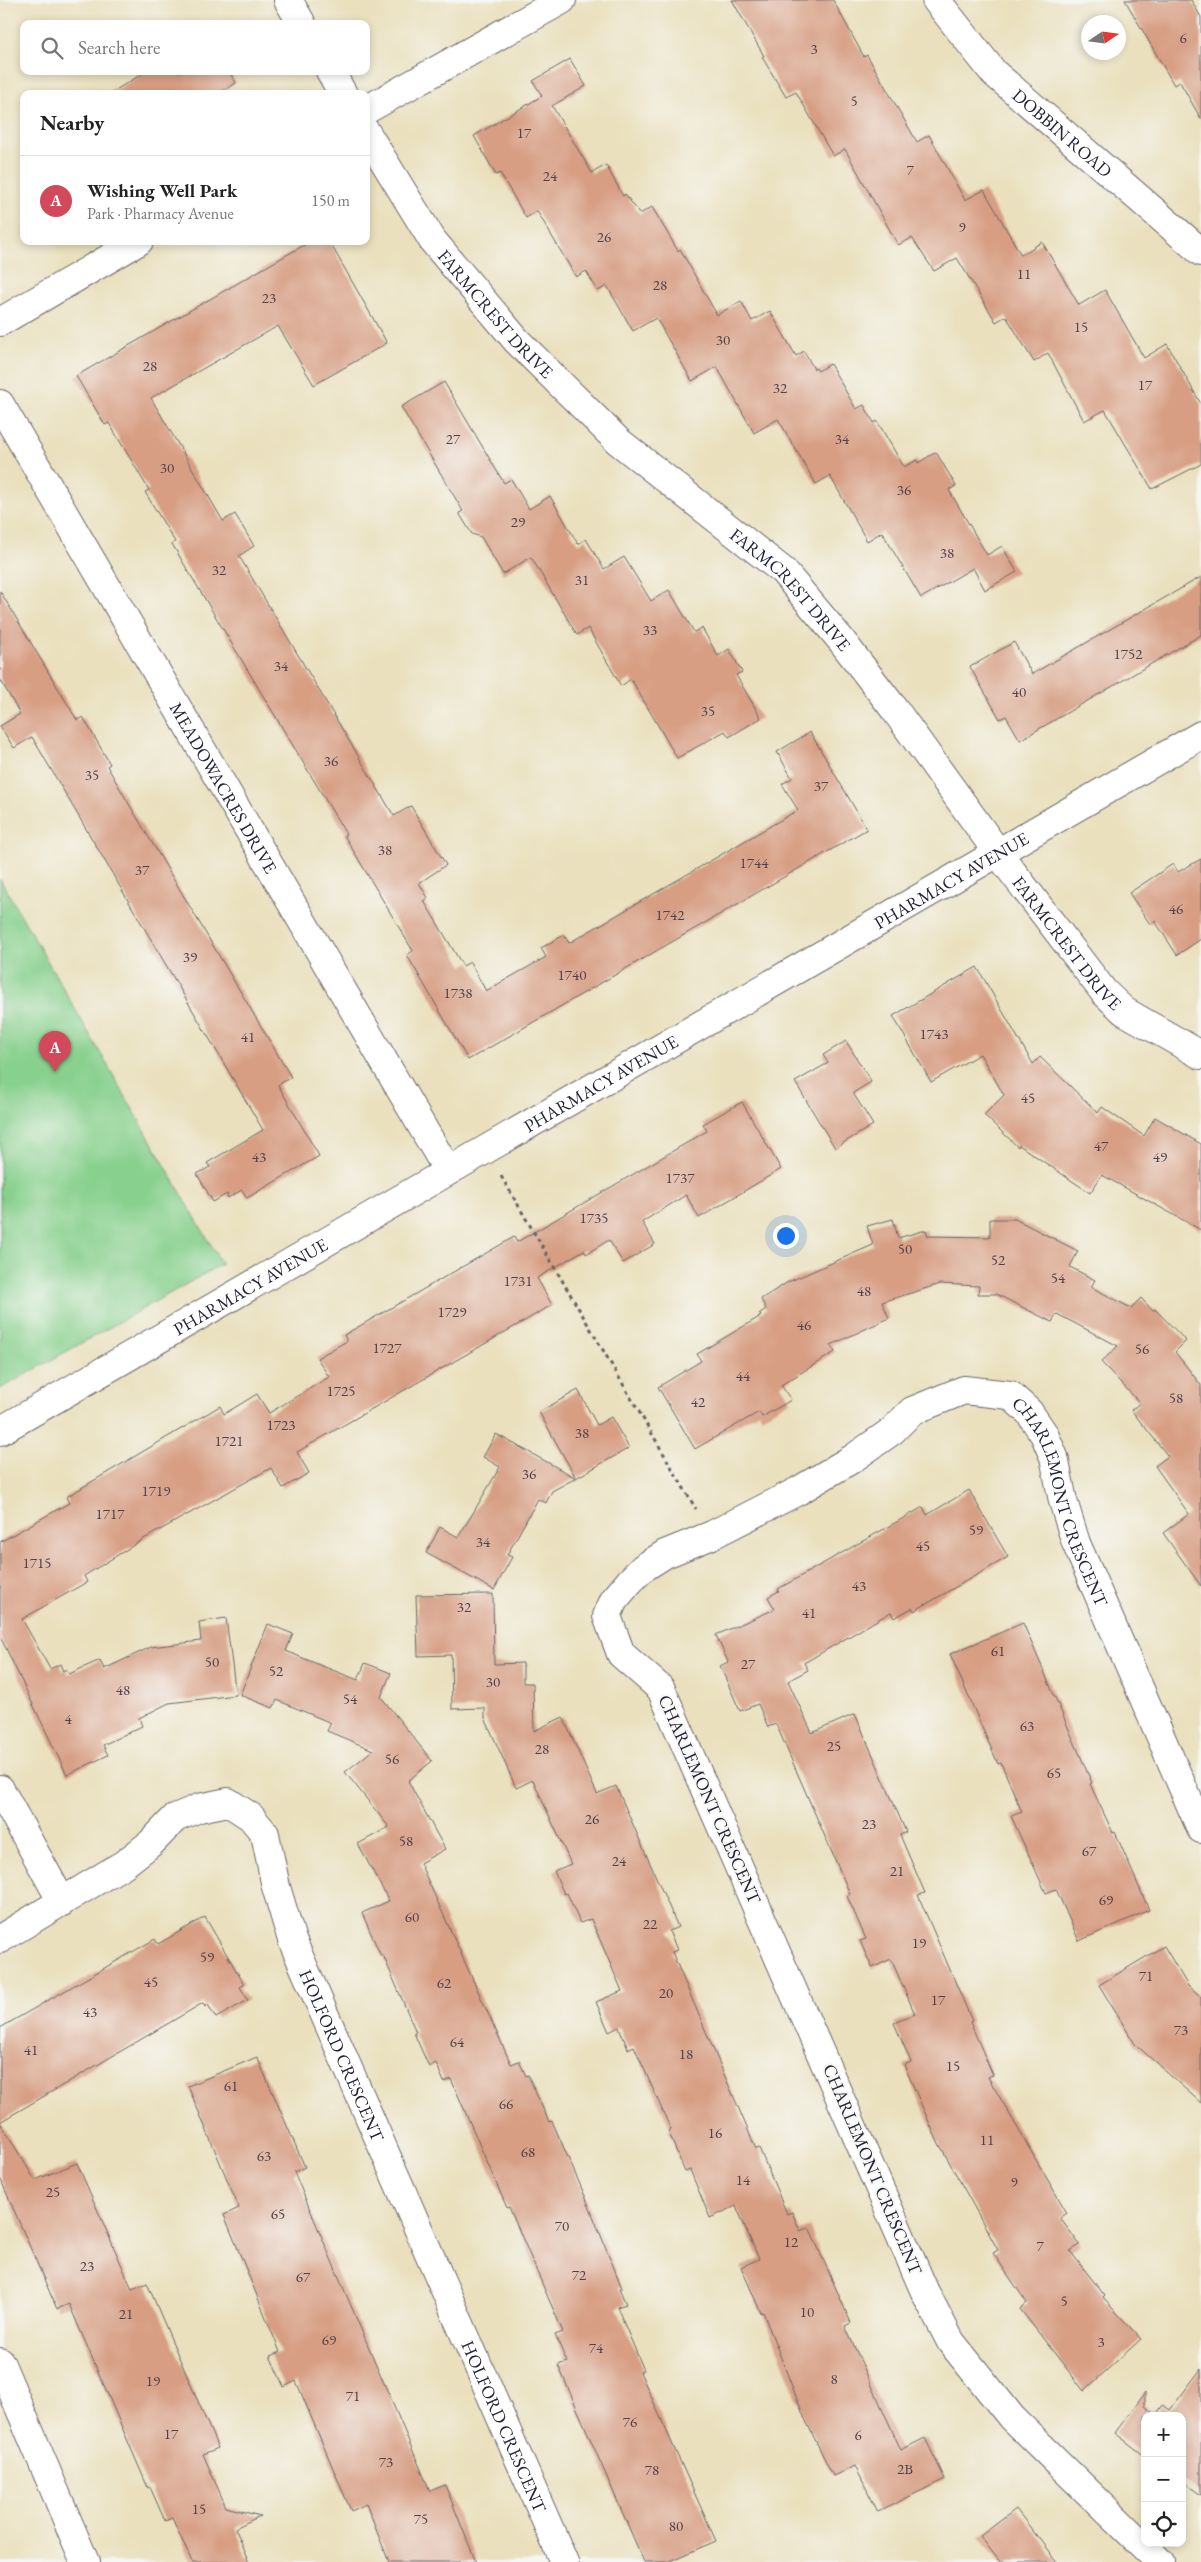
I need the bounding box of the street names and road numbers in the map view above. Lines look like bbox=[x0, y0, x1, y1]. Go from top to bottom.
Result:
street label: DOBBIN ROAD bbox=[1008, 83, 1117, 182]
street label: FARMCREST DRIVE bbox=[433, 244, 559, 383]
street label: FARMCREST DRIVE bbox=[726, 523, 856, 655]
street label: MEADOWACRES DRIVE bbox=[165, 698, 283, 877]
street label: PHARMACY AVENUE bbox=[870, 826, 1032, 934]
street label: FARMCREST DRIVE bbox=[1008, 871, 1127, 1015]
street label: PHARMACY AVENUE bbox=[519, 1029, 682, 1137]
street label: PHARMACY AVENUE bbox=[169, 1232, 331, 1340]
street label: CHARLEMONT CRESCENT bbox=[1008, 1391, 1114, 1611]
street label: CHARLEMONT CRESCENT bbox=[653, 1691, 767, 1908]
street label: HOLFORD CRESCENT bbox=[295, 1966, 390, 2145]
street label: CHARLEMONT CRESCENT bbox=[818, 2060, 928, 2279]
street label: HOLFORD CRESCENT bbox=[457, 2337, 553, 2517]

